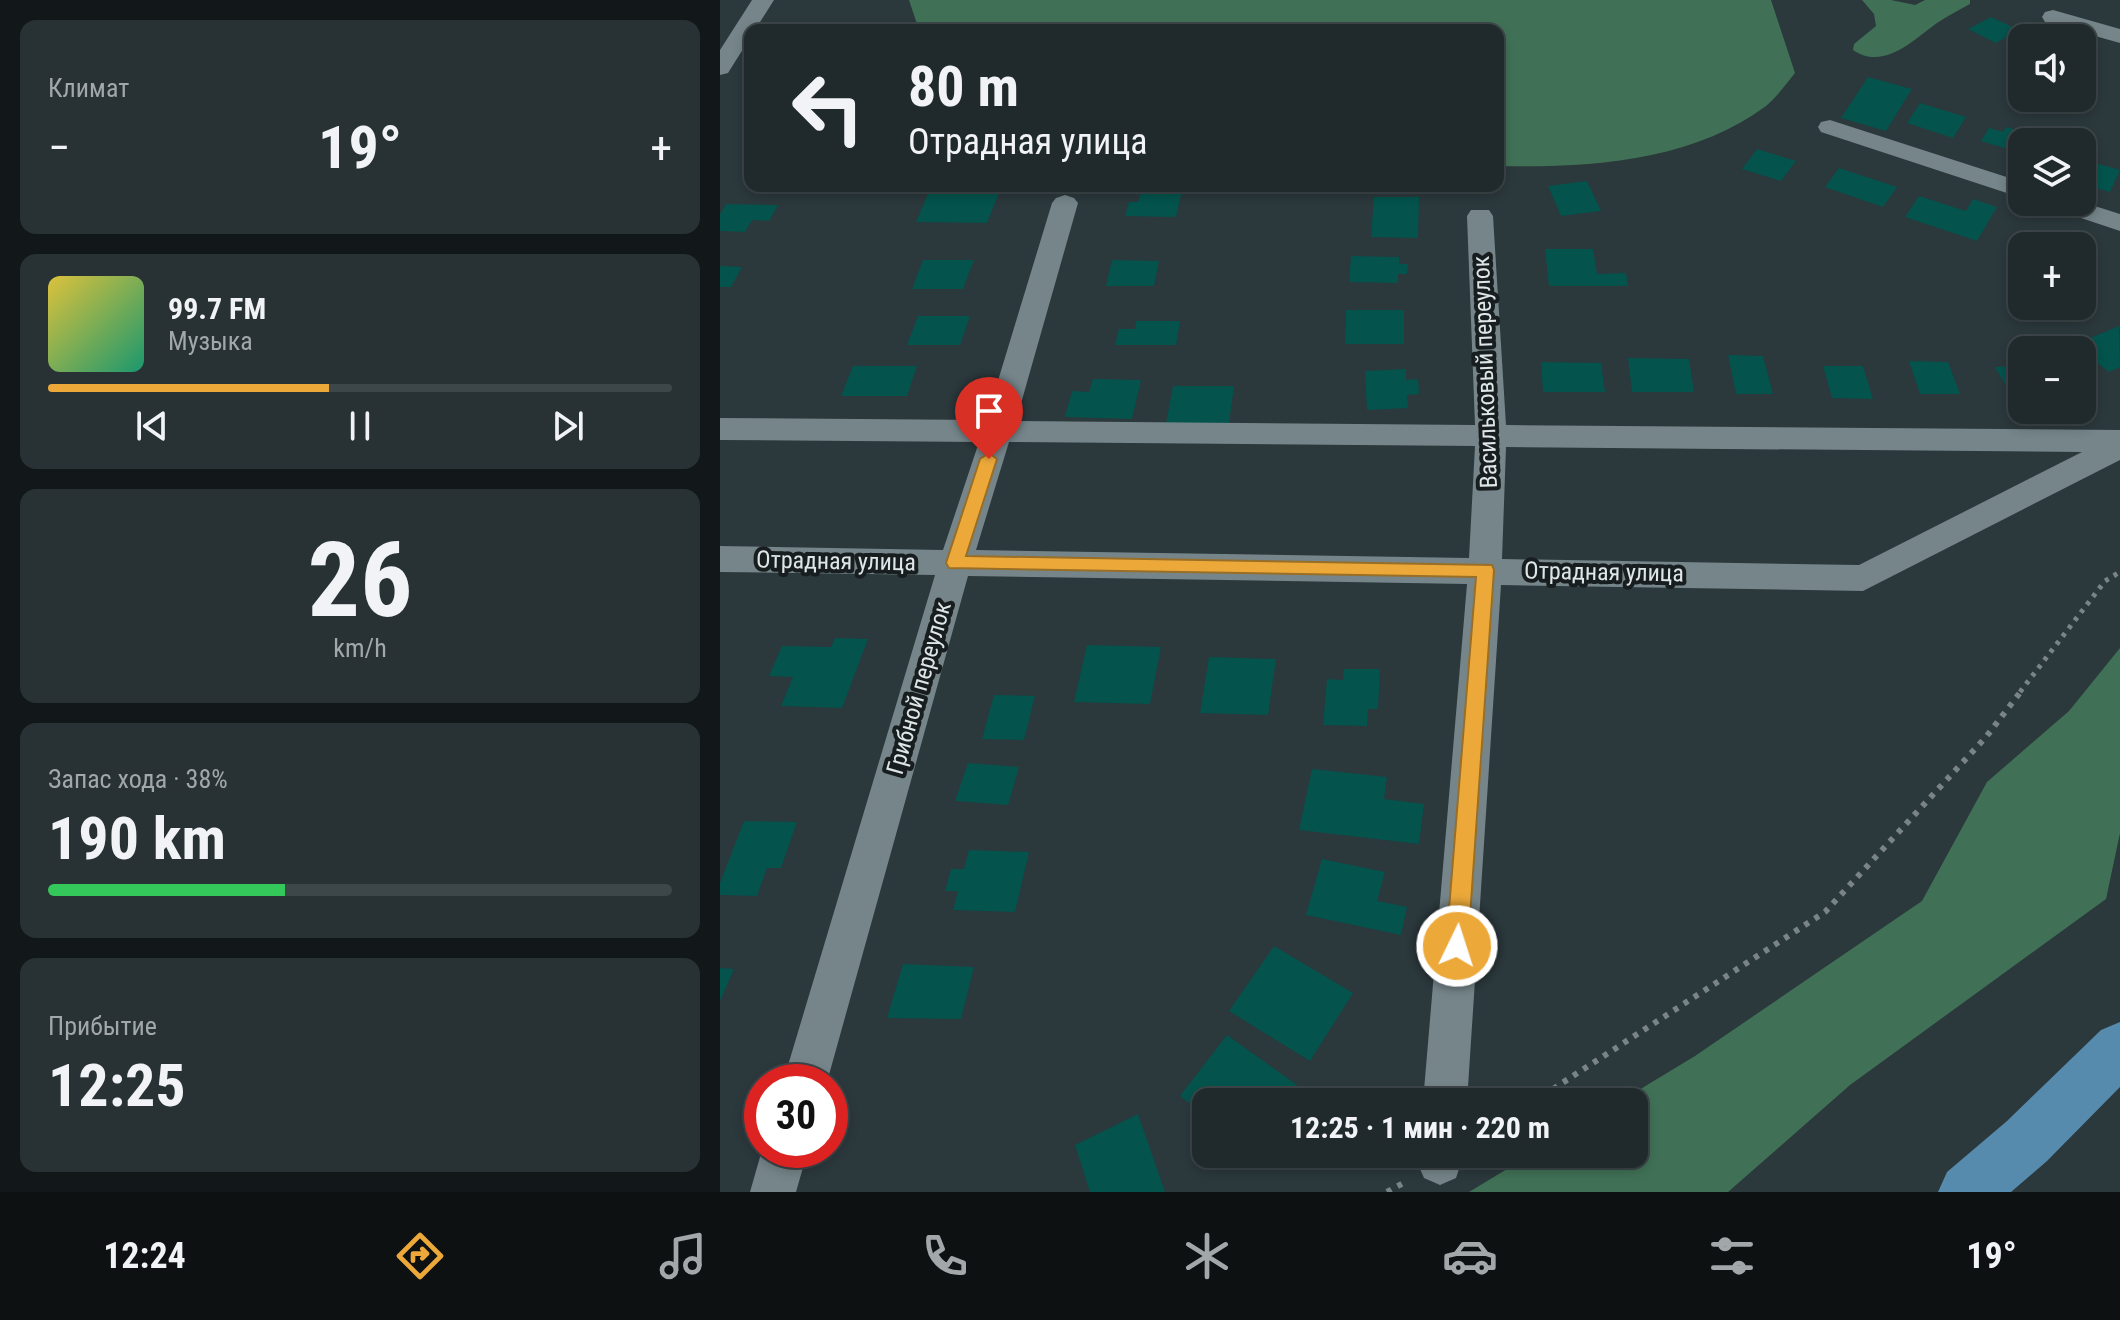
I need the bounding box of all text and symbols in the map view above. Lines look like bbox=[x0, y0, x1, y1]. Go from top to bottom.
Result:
map controls bbox=[2008, 24, 2096, 424]
button: sound bbox=[2008, 24, 2096, 112]
text: 80 m bbox=[908, 54, 1019, 120]
icon: left bbox=[776, 56, 880, 160]
text: Климат bbox=[48, 73, 129, 103]
text: 19° bbox=[318, 112, 402, 183]
text: Отрадная улица bbox=[908, 121, 1148, 163]
text: − bbox=[48, 122, 70, 174]
text: + bbox=[650, 122, 672, 174]
button: layers bbox=[2008, 128, 2096, 216]
button: + bbox=[2008, 232, 2096, 320]
street label: Васильковый переулок bbox=[1467, 255, 1503, 489]
text: 99.7 FM bbox=[168, 291, 266, 326]
text: Музыка bbox=[168, 326, 253, 356]
button: − bbox=[2008, 336, 2096, 424]
pin bbox=[955, 377, 1023, 459]
icon: arrive bbox=[967, 389, 1011, 433]
icon: previous bbox=[130, 404, 174, 448]
icon: pause bbox=[338, 404, 382, 448]
icon: next bbox=[546, 404, 590, 448]
text: 26 bbox=[307, 520, 413, 641]
street label: Отрадная улица bbox=[756, 546, 916, 576]
street label: Отрадная улица bbox=[1524, 557, 1684, 587]
street label: Грибной переулок bbox=[881, 598, 957, 778]
text: km/h bbox=[333, 633, 387, 663]
text: Запас хода · 38% bbox=[48, 764, 228, 794]
text: 190 km bbox=[48, 803, 226, 874]
position arrow bbox=[1415, 904, 1499, 988]
text: Прибытие bbox=[48, 1011, 157, 1041]
text: 12:25 bbox=[48, 1050, 186, 1121]
speed limit sign: 30 bbox=[744, 1064, 848, 1168]
text: 12:25 · 1 мин · 220 m bbox=[1290, 1110, 1550, 1145]
icon: directions bbox=[392, 1228, 448, 1284]
icon: music bbox=[655, 1228, 711, 1284]
icon: phone bbox=[917, 1228, 973, 1284]
icon: climate bbox=[1179, 1228, 1235, 1284]
icon: car bbox=[1442, 1228, 1498, 1284]
icon: filters bbox=[1704, 1228, 1760, 1284]
text: 12:24 bbox=[103, 1235, 186, 1277]
text: 19° bbox=[1966, 1235, 2017, 1277]

